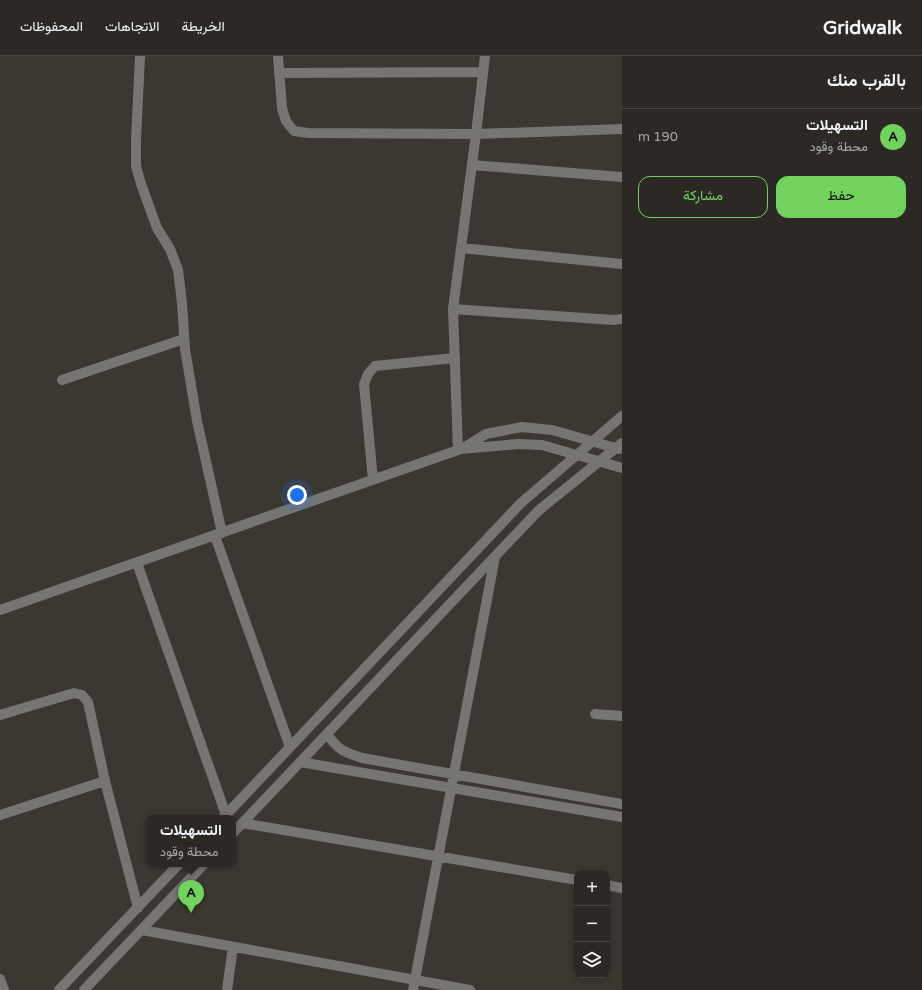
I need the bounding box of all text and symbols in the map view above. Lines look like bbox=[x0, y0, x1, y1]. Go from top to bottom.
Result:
text: Gridwalk bbox=[823, 17, 902, 39]
text: المحفوظات bbox=[20, 18, 83, 35]
text: الاتجاهات bbox=[105, 18, 159, 35]
text: الخريطة bbox=[181, 18, 225, 35]
text: بالقرب منك bbox=[827, 70, 906, 91]
text: التسهيلات bbox=[806, 116, 868, 134]
text: 190 m bbox=[638, 129, 678, 145]
text: A bbox=[888, 129, 898, 145]
text: محطة وقود bbox=[810, 139, 868, 155]
button: مشاركة bbox=[638, 176, 768, 218]
button: حفظ bbox=[776, 176, 906, 218]
your location bbox=[287, 485, 307, 505]
popup bbox=[146, 815, 236, 867]
text: التسهيلات bbox=[160, 821, 222, 839]
text: محطة وقود bbox=[160, 844, 218, 860]
map controls bbox=[574, 870, 610, 978]
button: + bbox=[574, 870, 610, 906]
pin: A bbox=[178, 880, 204, 913]
button: − bbox=[574, 906, 610, 942]
button: layers bbox=[574, 942, 610, 978]

